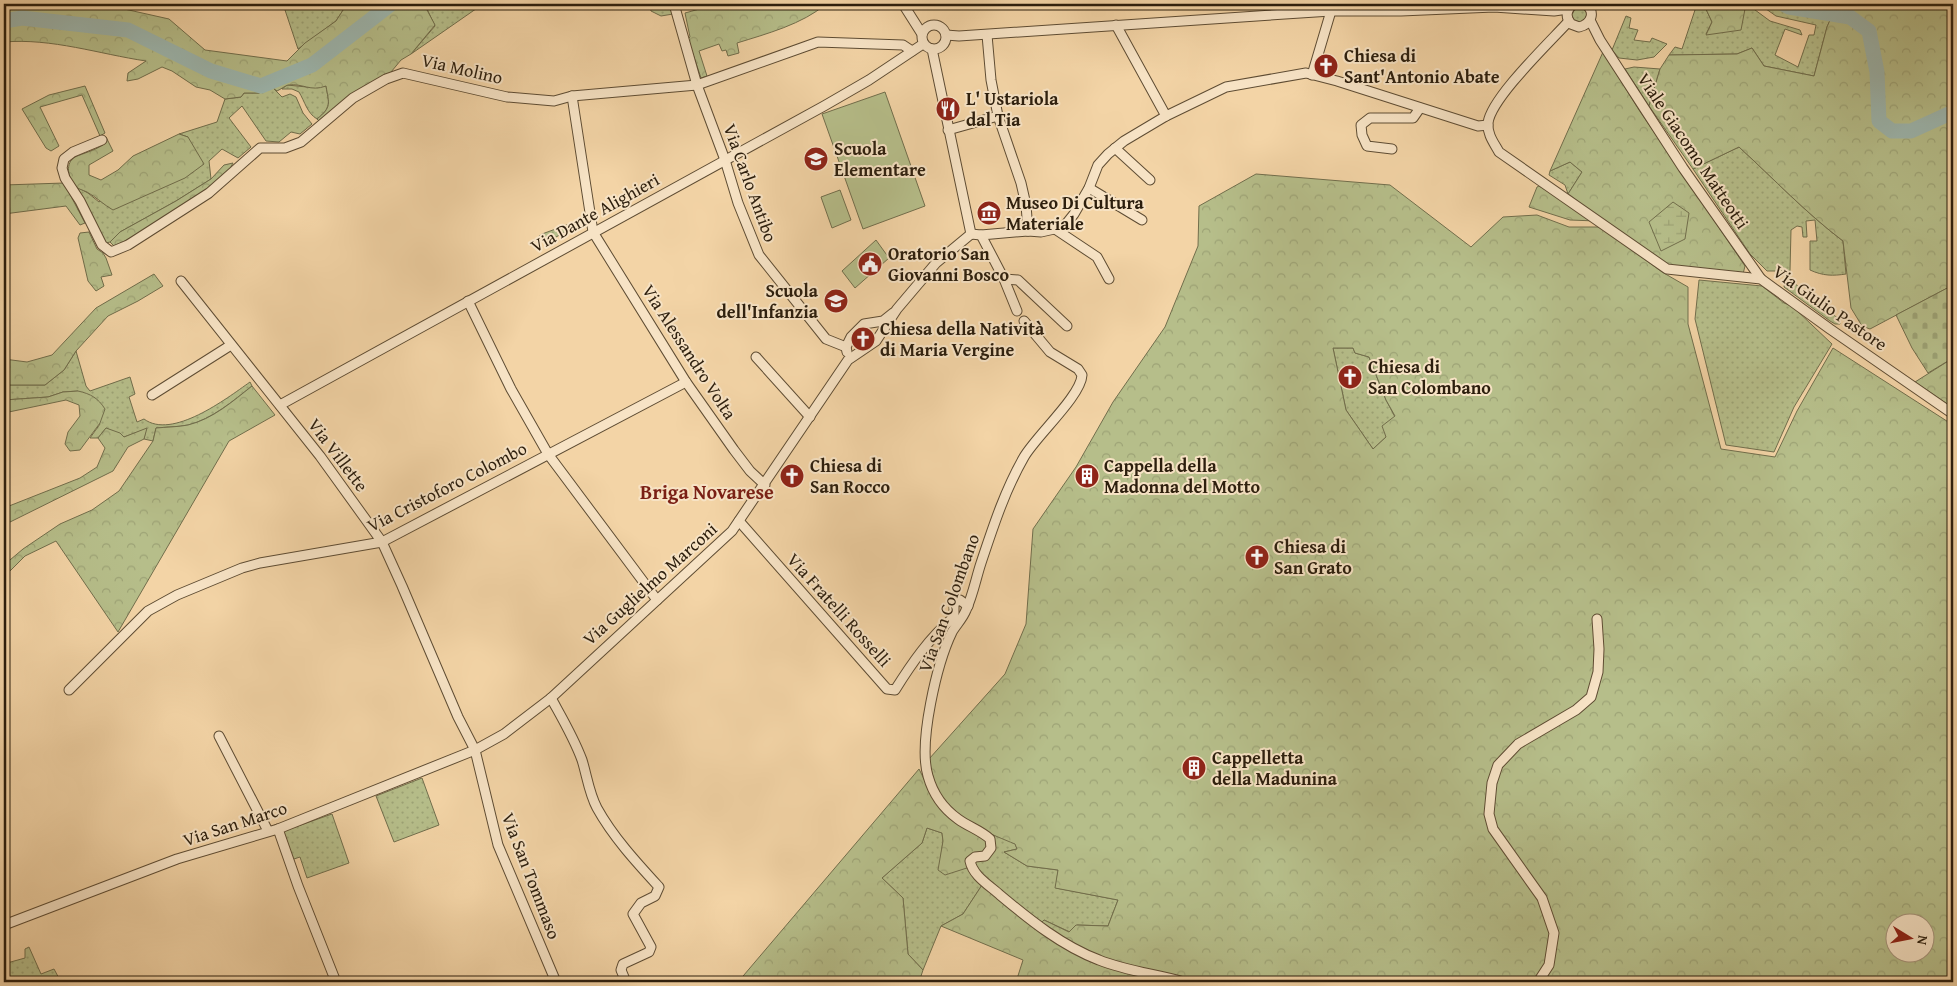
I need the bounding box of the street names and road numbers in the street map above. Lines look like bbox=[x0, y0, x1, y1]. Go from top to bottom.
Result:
street label: Via Molino bbox=[419, 46, 505, 91]
street label: Viale Giacomo Matteotti bbox=[1631, 67, 1756, 234]
street label: Via Carlo Antibo bbox=[717, 120, 784, 246]
street label: Via Dante Alighieri bbox=[525, 166, 664, 259]
street label: Via Giulio Pastore bbox=[1767, 258, 1893, 357]
street label: Via Alessandro Volta bbox=[636, 279, 744, 425]
street label: Via Villette bbox=[302, 412, 375, 497]
street label: Via Cristoforo Colombo bbox=[362, 435, 531, 539]
street label: Via Guglielmo Marconi bbox=[576, 516, 723, 651]
street label: Via San Colombano bbox=[911, 530, 986, 676]
street label: Via Fratelli Rosselli bbox=[781, 547, 898, 673]
street label: Via San Marco bbox=[179, 794, 291, 853]
street label: Via San Tommaso bbox=[495, 809, 568, 943]

